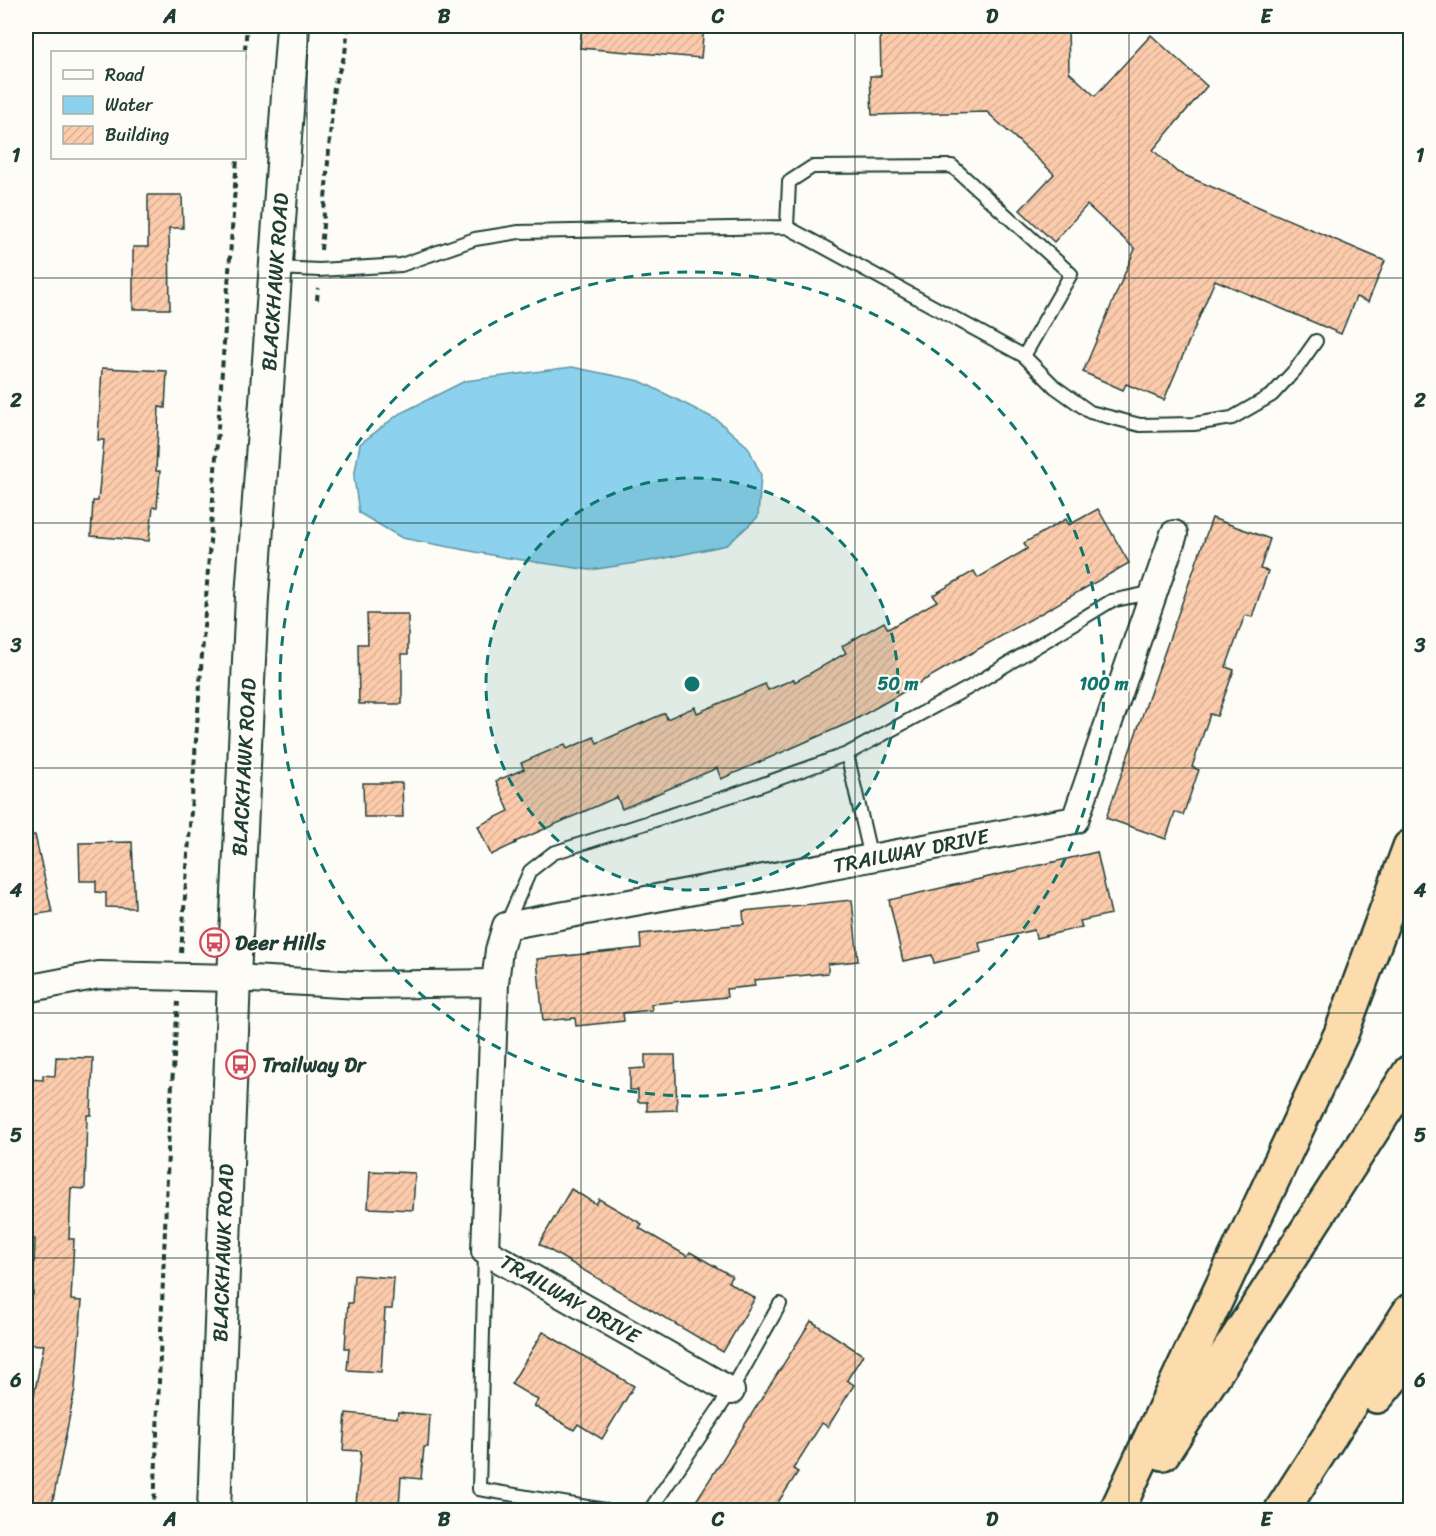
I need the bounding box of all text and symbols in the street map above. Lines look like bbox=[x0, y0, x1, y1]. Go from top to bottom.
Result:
text: A bbox=[162, 0, 177, 34]
text: B bbox=[438, 0, 451, 34]
text: C bbox=[711, 0, 725, 34]
text: D bbox=[986, 0, 999, 34]
text: E bbox=[1260, 0, 1273, 34]
legend bbox=[51, 51, 246, 159]
text: Road bbox=[105, 59, 145, 91]
text: Water bbox=[105, 89, 154, 121]
text: Building bbox=[105, 119, 169, 151]
text: 1 bbox=[12, 138, 21, 173]
text: 1 bbox=[1416, 138, 1425, 173]
street label: BLACKHAWK ROAD bbox=[250, 191, 300, 372]
text: 2 bbox=[9, 383, 22, 418]
text: 2 bbox=[1413, 383, 1426, 418]
text: 3 bbox=[10, 628, 22, 663]
text: 3 bbox=[1414, 628, 1426, 663]
text: 50 m bbox=[878, 668, 919, 700]
text: 100 m bbox=[1080, 668, 1129, 700]
centre of rings bbox=[682, 674, 702, 694]
street label: BLACKHAWK ROAD bbox=[220, 677, 268, 857]
street label: TRAILWAY DRIVE bbox=[830, 817, 993, 885]
text: 4 bbox=[9, 873, 23, 908]
text: 4 bbox=[1413, 873, 1427, 908]
place label: Deer Hills bbox=[235, 924, 327, 962]
bus stop icon: Deer Hills bbox=[198, 927, 230, 959]
place label: Trailway Dr bbox=[262, 1046, 368, 1084]
bus stop icon: Trailway Dr bbox=[225, 1049, 257, 1081]
text: 5 bbox=[10, 1118, 22, 1153]
text: 5 bbox=[1414, 1118, 1426, 1153]
street label: BLACKHAWK ROAD bbox=[201, 1163, 245, 1343]
street label: TRAILWAY DRIVE bbox=[492, 1243, 649, 1355]
text: 6 bbox=[9, 1363, 22, 1398]
text: 6 bbox=[1413, 1363, 1426, 1398]
text: A bbox=[162, 1502, 177, 1536]
text: B bbox=[438, 1502, 451, 1536]
text: C bbox=[711, 1502, 725, 1536]
text: D bbox=[986, 1502, 999, 1536]
text: E bbox=[1260, 1502, 1273, 1536]

